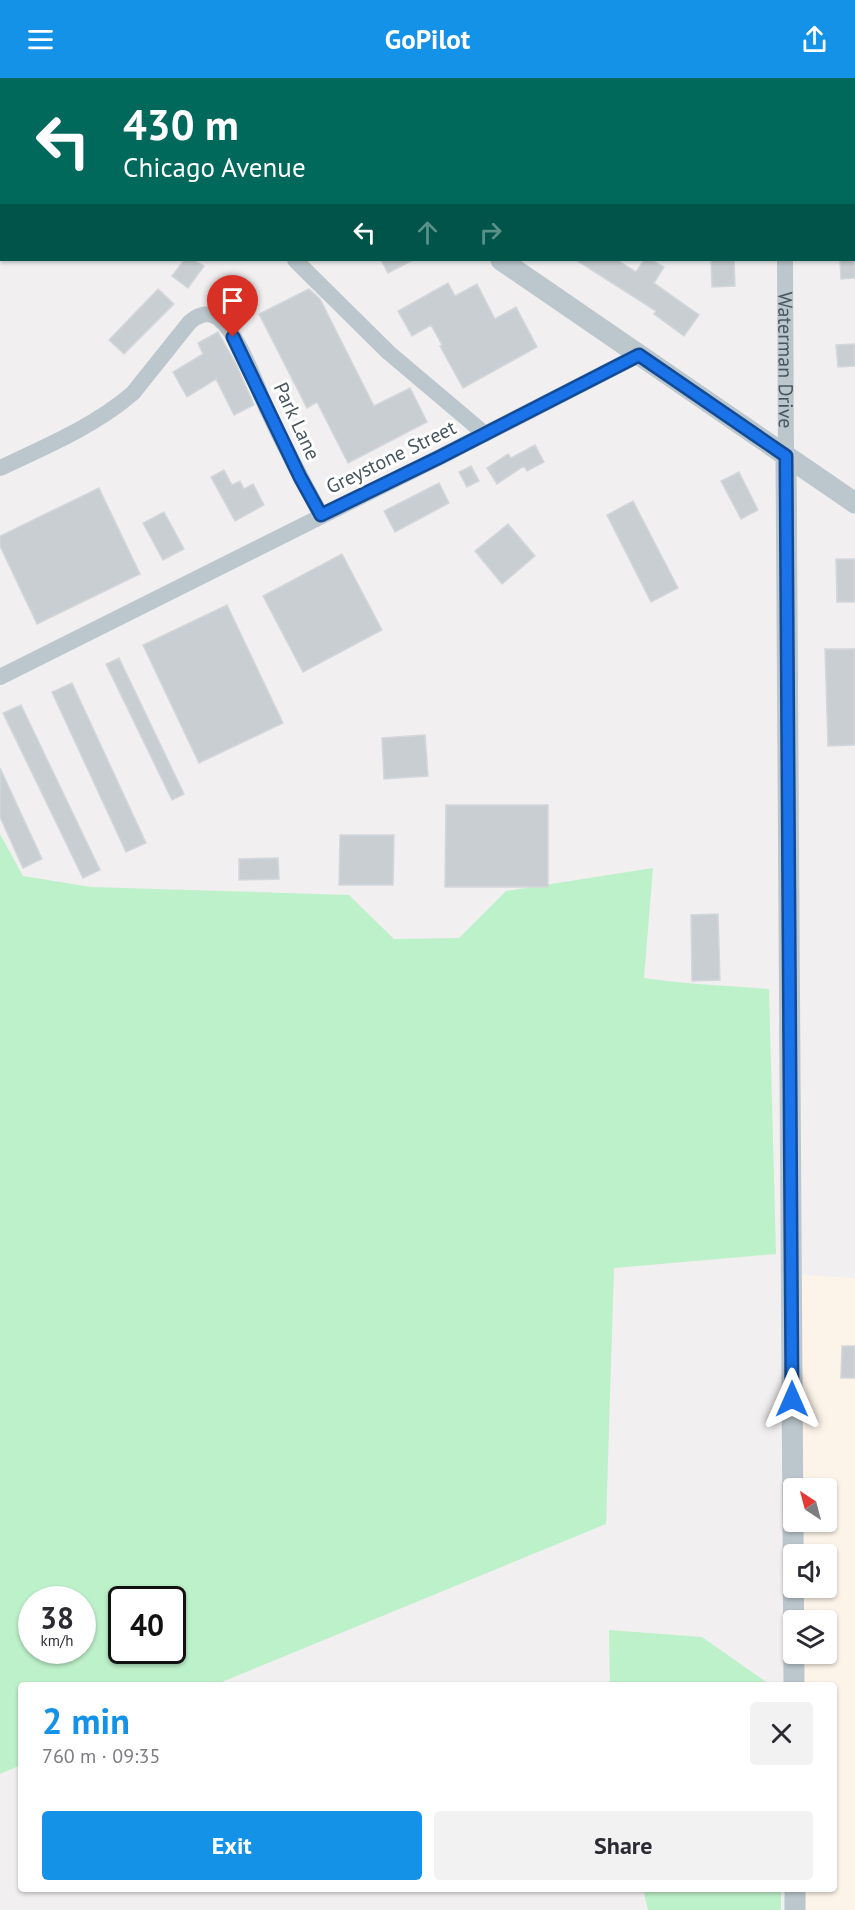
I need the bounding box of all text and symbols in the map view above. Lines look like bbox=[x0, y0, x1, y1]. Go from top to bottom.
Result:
text: GoPilot bbox=[385, 22, 470, 56]
icon: menu bbox=[24, 23, 57, 56]
icon: share bbox=[798, 23, 831, 56]
text: 430 m bbox=[123, 97, 239, 152]
icon: left bbox=[24, 102, 102, 180]
text: Chicago Avenue bbox=[123, 150, 306, 184]
icon: left bbox=[348, 216, 381, 249]
icon: ahead bbox=[411, 216, 444, 249]
icon: right bbox=[474, 216, 507, 249]
pin bbox=[207, 275, 258, 337]
icon: arrive bbox=[216, 284, 249, 317]
street label: Waterman Drive bbox=[772, 292, 799, 428]
street label: Park Lane bbox=[268, 378, 326, 464]
street label: Greystone Street bbox=[322, 414, 460, 500]
position arrow bbox=[760, 1367, 824, 1431]
north arrow bbox=[783, 1478, 837, 1532]
map controls bbox=[783, 1478, 837, 1664]
button: sound bbox=[783, 1544, 837, 1598]
speed limit sign: 40 bbox=[108, 1586, 186, 1664]
text: 38 bbox=[40, 1598, 74, 1637]
button: layers bbox=[783, 1610, 837, 1664]
text: km/h bbox=[41, 1631, 73, 1650]
text: 2 min bbox=[42, 1697, 130, 1744]
button: close bbox=[750, 1702, 813, 1765]
text: 760 m · 09:35 bbox=[42, 1743, 160, 1769]
button: Exit bbox=[42, 1811, 422, 1880]
button: Share bbox=[434, 1811, 813, 1880]

